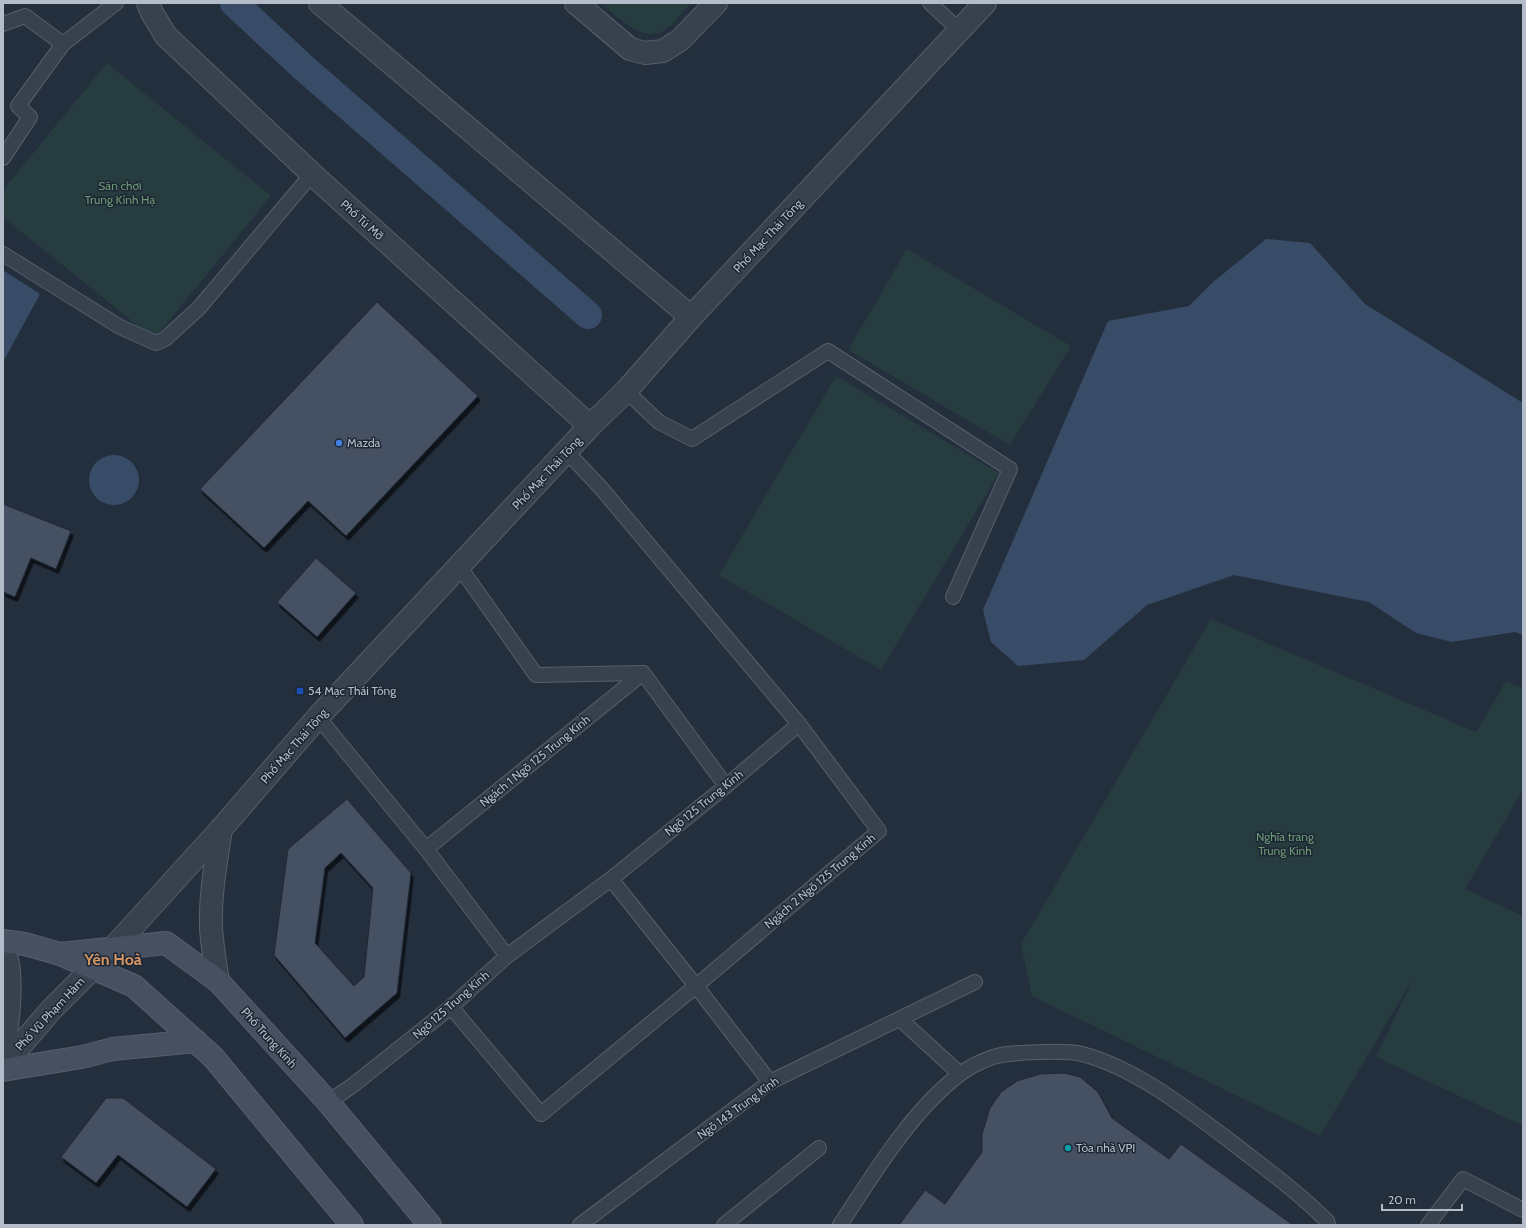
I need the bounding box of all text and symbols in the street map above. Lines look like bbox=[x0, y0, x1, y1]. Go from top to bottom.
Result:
park label: Sân chơi Trung Kính Hạ bbox=[85, 178, 155, 207]
street label: Phố Mạc Thái Tông bbox=[730, 195, 806, 275]
street label: Phố Tú Mỡ bbox=[338, 196, 387, 243]
street label: Phố Mạc Thái Tông bbox=[509, 432, 585, 512]
place label: Mazda bbox=[347, 435, 381, 450]
marker: Mazda bbox=[334, 438, 344, 448]
place label: 54 Mạc Thái Tông bbox=[308, 683, 397, 698]
marker: 54 Mạc Thái Tông bbox=[295, 686, 305, 696]
street label: Phố Mạc Thái Tông bbox=[257, 704, 331, 786]
street label: Ngách 1 Ngõ 125 Trung Kính bbox=[476, 711, 593, 810]
street label: Ngõ 125 Trung Kính bbox=[661, 766, 746, 839]
park label: Nghĩa trang Trung Kính bbox=[1256, 829, 1315, 858]
street label: Ngách 2 Ngõ 125 Trung Kính bbox=[761, 830, 878, 931]
district label: Yên Hoà bbox=[83, 950, 142, 969]
street label: Ngõ 125 Trung Kính bbox=[409, 967, 492, 1042]
street label: Phố Vũ Phạm Hàm bbox=[12, 974, 88, 1054]
street label: Phố Trung Kính bbox=[238, 1004, 300, 1071]
street label: Ngõ 143 Trung Kính bbox=[694, 1073, 781, 1142]
place label: Tòa nhà VPI bbox=[1076, 1140, 1135, 1155]
marker: Tòa nhà VPI bbox=[1063, 1143, 1073, 1153]
scale bar bbox=[1382, 1186, 1462, 1212]
text: 20 m bbox=[1388, 1192, 1416, 1207]

